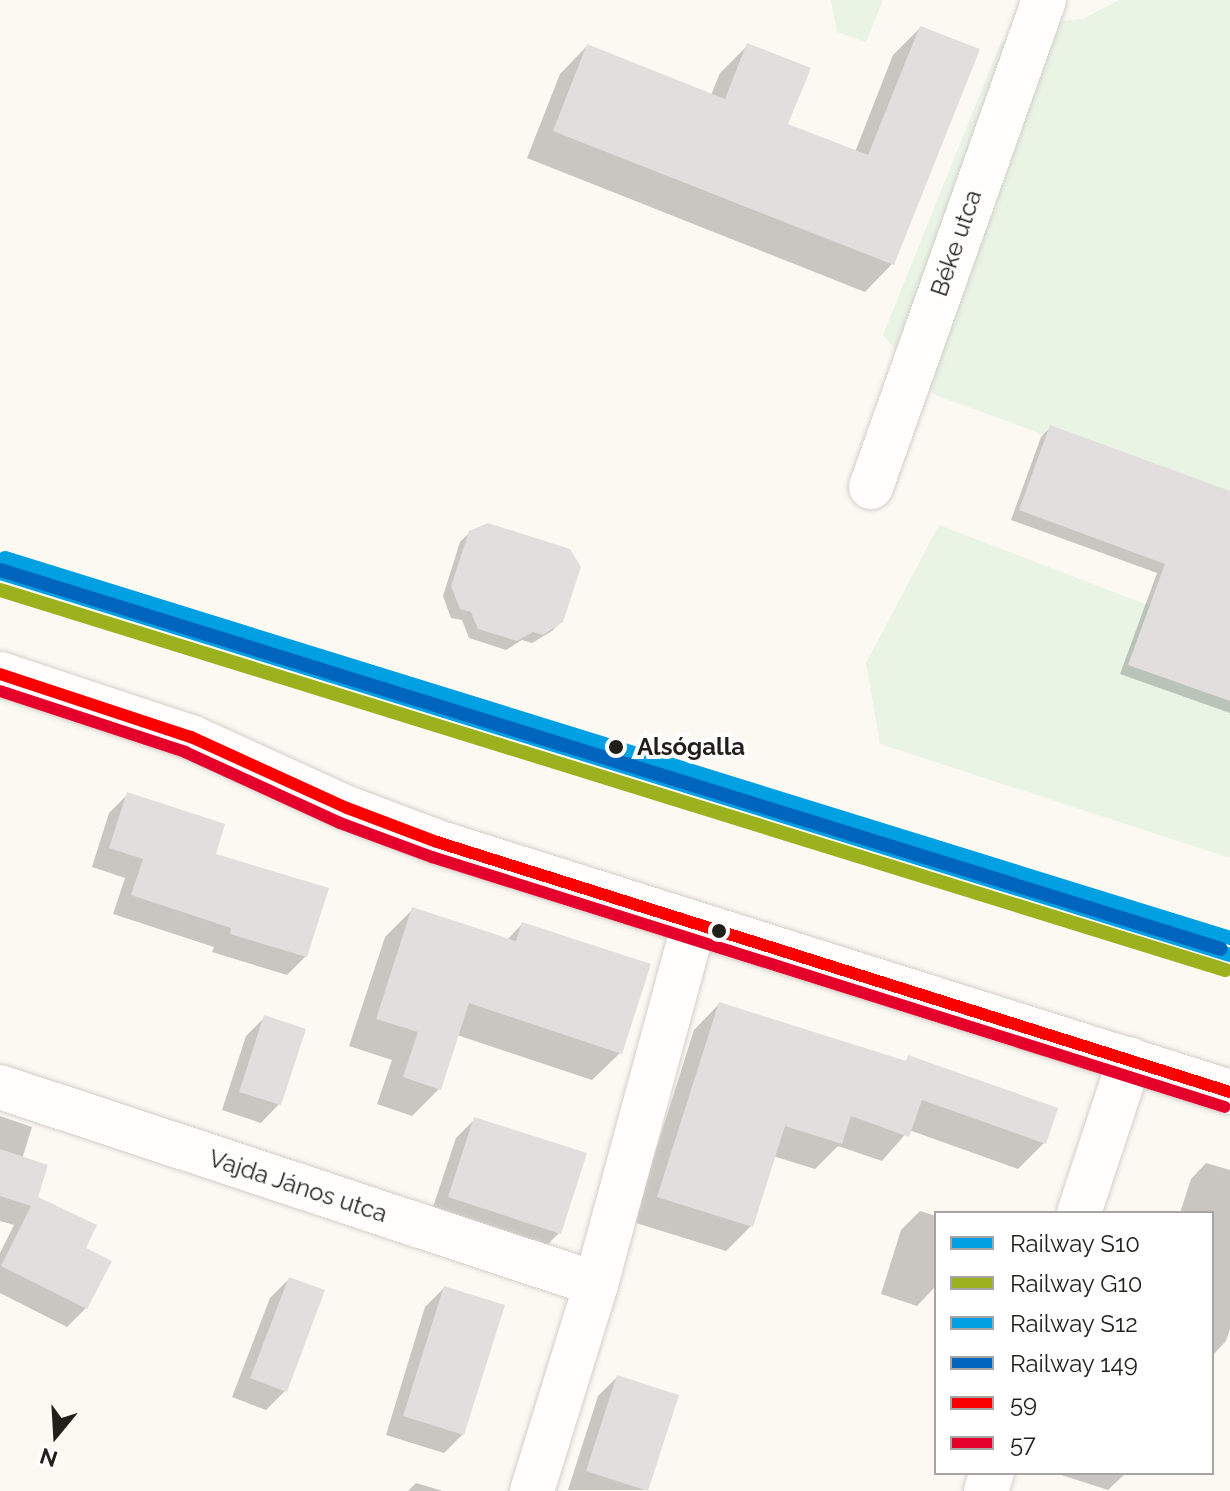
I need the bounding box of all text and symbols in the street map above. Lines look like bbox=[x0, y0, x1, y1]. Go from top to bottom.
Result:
street label: Béke utca bbox=[924, 186, 988, 300]
marker: Alsógalla bbox=[602, 733, 630, 761]
place label: Alsógalla bbox=[637, 733, 745, 761]
unlabelled marker bbox=[711, 923, 727, 939]
street label: Vajda János utca bbox=[205, 1144, 391, 1228]
legend bbox=[934, 1211, 1214, 1475]
text: Railway S10 bbox=[1010, 1229, 1140, 1258]
text: Railway G10 bbox=[1010, 1269, 1142, 1298]
text: Railway S12 bbox=[1010, 1309, 1138, 1338]
text: Railway 149 bbox=[1010, 1349, 1138, 1378]
text: 59 bbox=[1010, 1389, 1037, 1418]
north arrow bbox=[16, 1395, 96, 1475]
text: 57 bbox=[1010, 1429, 1036, 1458]
text: N bbox=[37, 1443, 61, 1473]

